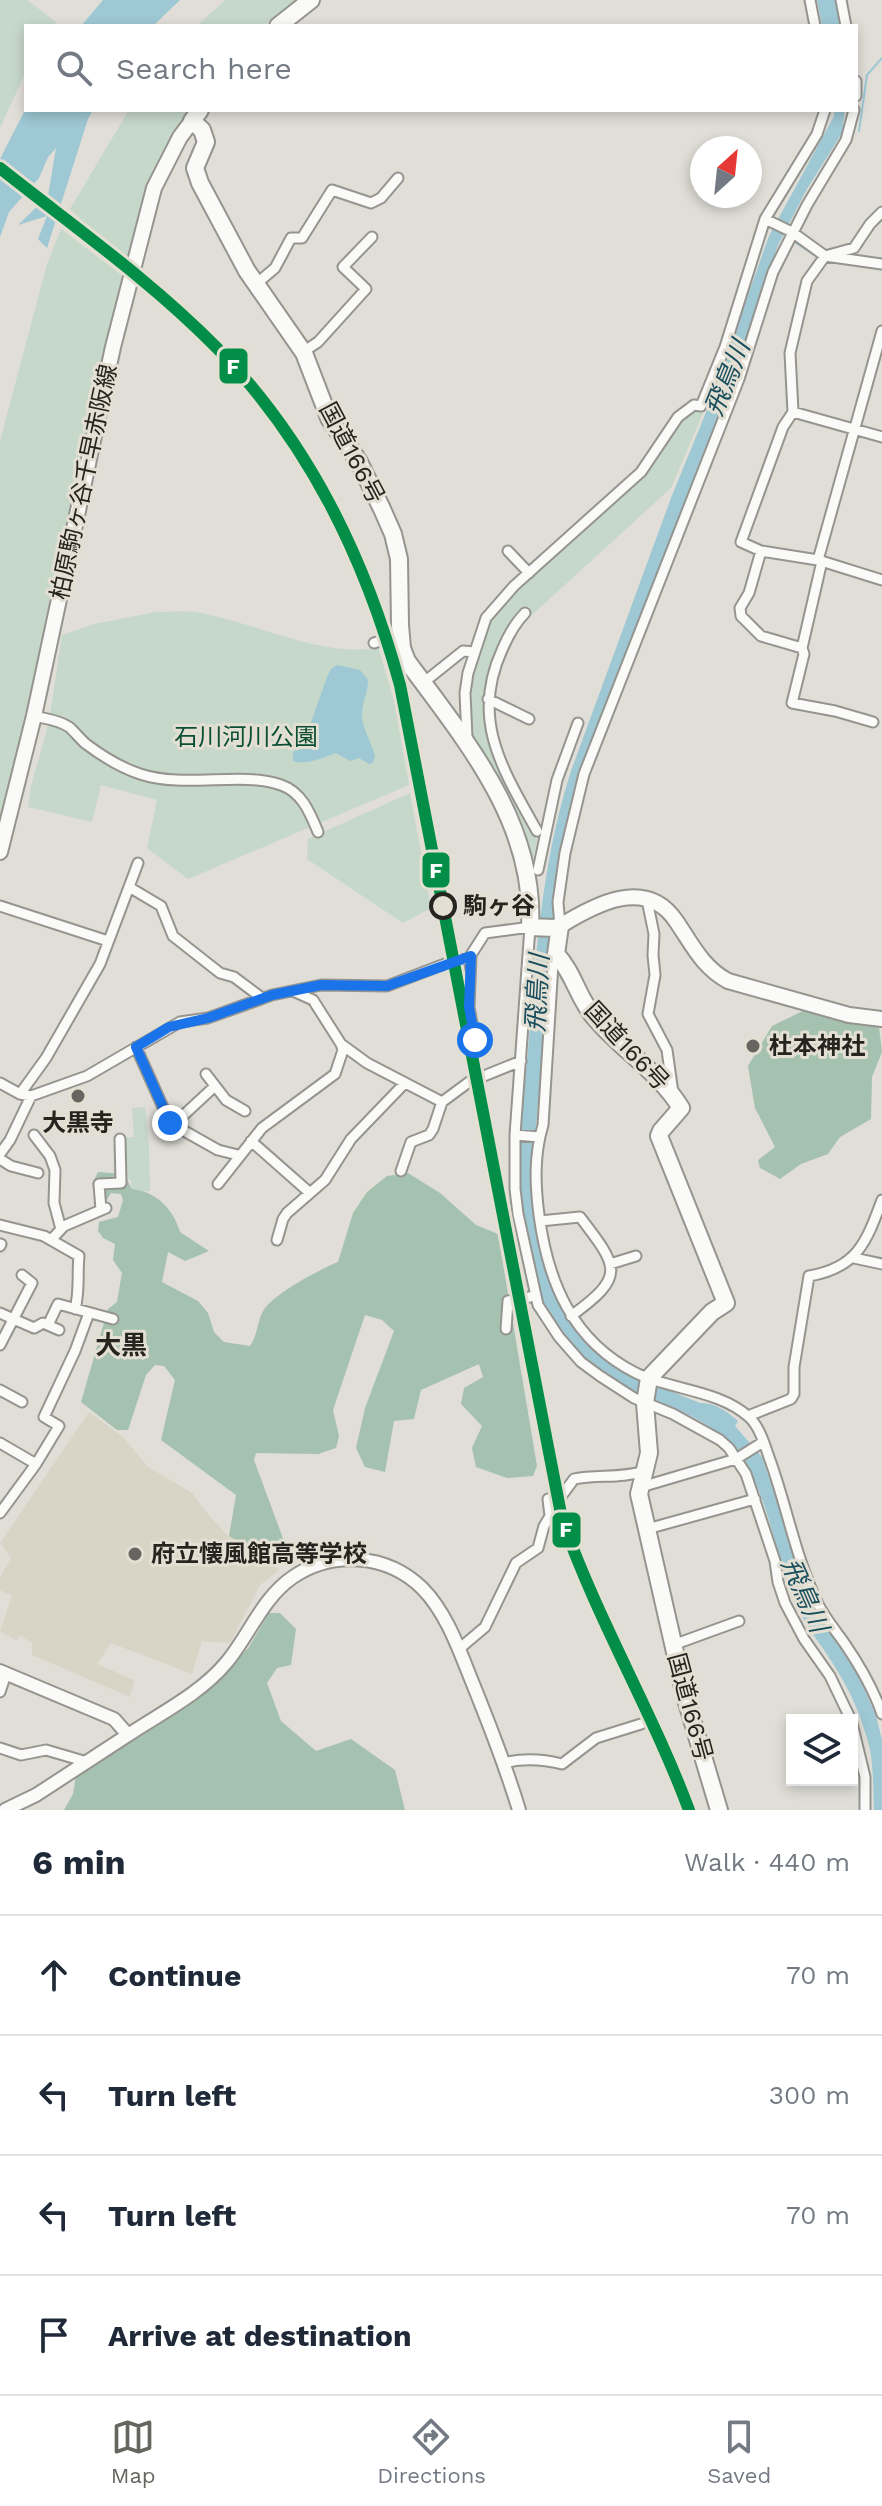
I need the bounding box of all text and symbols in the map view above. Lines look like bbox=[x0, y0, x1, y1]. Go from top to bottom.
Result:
search box bbox=[24, 24, 858, 112]
icon: search bbox=[52, 46, 96, 90]
text: Search here bbox=[116, 51, 292, 86]
north arrow bbox=[690, 136, 762, 208]
water label: 飛鳥川 bbox=[698, 333, 757, 420]
line badge: F bbox=[218, 347, 249, 385]
text: F bbox=[226, 354, 240, 379]
street label: 柏原駒ヶ谷千早赤阪線 bbox=[45, 362, 123, 602]
street label: 国道166号 bbox=[314, 398, 390, 508]
park label: 石川河川公園 bbox=[174, 723, 318, 751]
line badge: F bbox=[421, 851, 451, 889]
text: F bbox=[429, 858, 443, 883]
place label: 駒ヶ谷 bbox=[463, 892, 535, 920]
marker: 駒ヶ谷 bbox=[430, 893, 456, 919]
water label: 飛鳥川 bbox=[520, 950, 554, 1033]
street label: 国道166号 bbox=[579, 996, 675, 1096]
route start bbox=[457, 1022, 493, 1058]
place label: 杜本神社 bbox=[769, 1032, 865, 1060]
marker: 杜本神社 bbox=[744, 1037, 762, 1055]
marker: 大黒寺 bbox=[69, 1087, 87, 1105]
route end bbox=[152, 1105, 188, 1141]
place label: 大黒寺 bbox=[42, 1109, 114, 1137]
district label: 大黒 bbox=[95, 1330, 147, 1360]
line badge: F bbox=[551, 1511, 582, 1549]
text: F bbox=[559, 1517, 573, 1542]
place label: 府立懐風館高等学校 bbox=[151, 1540, 367, 1568]
marker: 府立懐風館高等学校 bbox=[126, 1545, 144, 1563]
water label: 飛鳥川 bbox=[775, 1553, 836, 1639]
street label: 国道166号 bbox=[662, 1650, 718, 1764]
map controls bbox=[786, 1714, 858, 1786]
button: layers bbox=[786, 1714, 858, 1786]
text: 6 min bbox=[32, 1842, 126, 1882]
text: Walk · 440 m bbox=[684, 1847, 850, 1877]
icon: ahead bbox=[32, 1953, 76, 1997]
text: Continue bbox=[108, 1958, 241, 1993]
text: 70 m bbox=[786, 1960, 850, 1990]
icon: left bbox=[32, 2073, 76, 2117]
text: Turn left bbox=[108, 2078, 236, 2113]
text: 300 m bbox=[769, 2080, 850, 2110]
icon: left bbox=[32, 2193, 76, 2237]
text: Turn left bbox=[108, 2198, 236, 2233]
text: 70 m bbox=[786, 2200, 850, 2230]
icon: arrive bbox=[32, 2313, 76, 2357]
text: Arrive at destination bbox=[108, 2318, 412, 2353]
tab: Map bbox=[111, 2415, 156, 2488]
tab: Directions bbox=[377, 2415, 486, 2488]
tab: Saved bbox=[707, 2415, 771, 2488]

